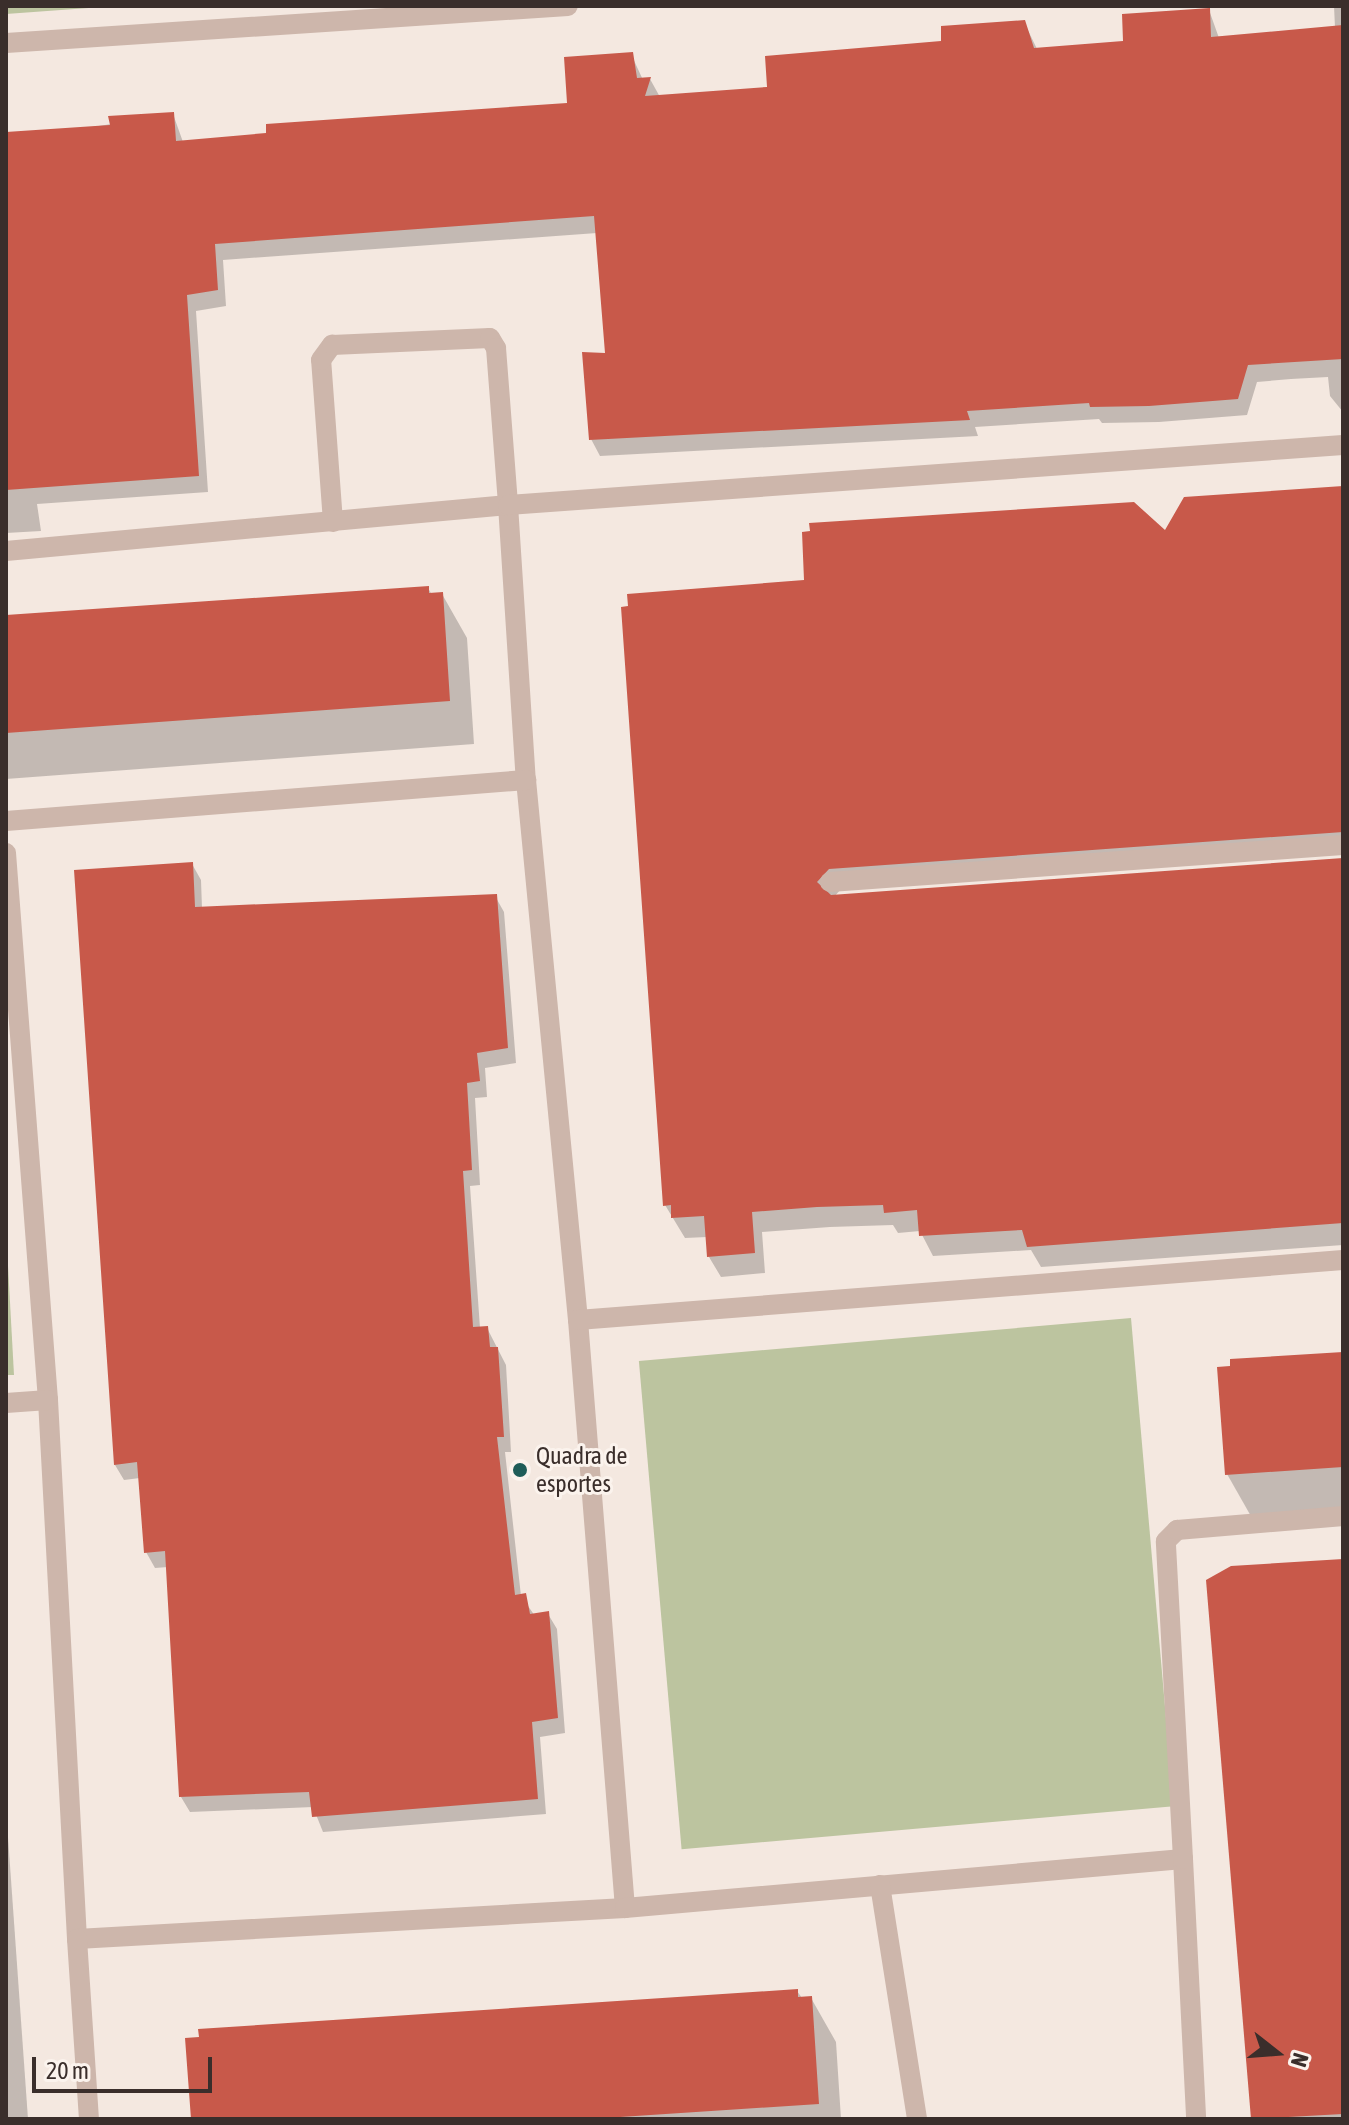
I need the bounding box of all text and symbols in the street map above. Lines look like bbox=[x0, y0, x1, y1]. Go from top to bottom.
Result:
place label: Quadra de esportes bbox=[536, 1442, 627, 1498]
marker: Quadra de esportes bbox=[511, 1461, 529, 1479]
north arrow bbox=[1237, 2013, 1317, 2093]
scale bar bbox=[36, 2041, 216, 2091]
text: N bbox=[1286, 2050, 1314, 2070]
text: 20 m bbox=[46, 2057, 89, 2084]

